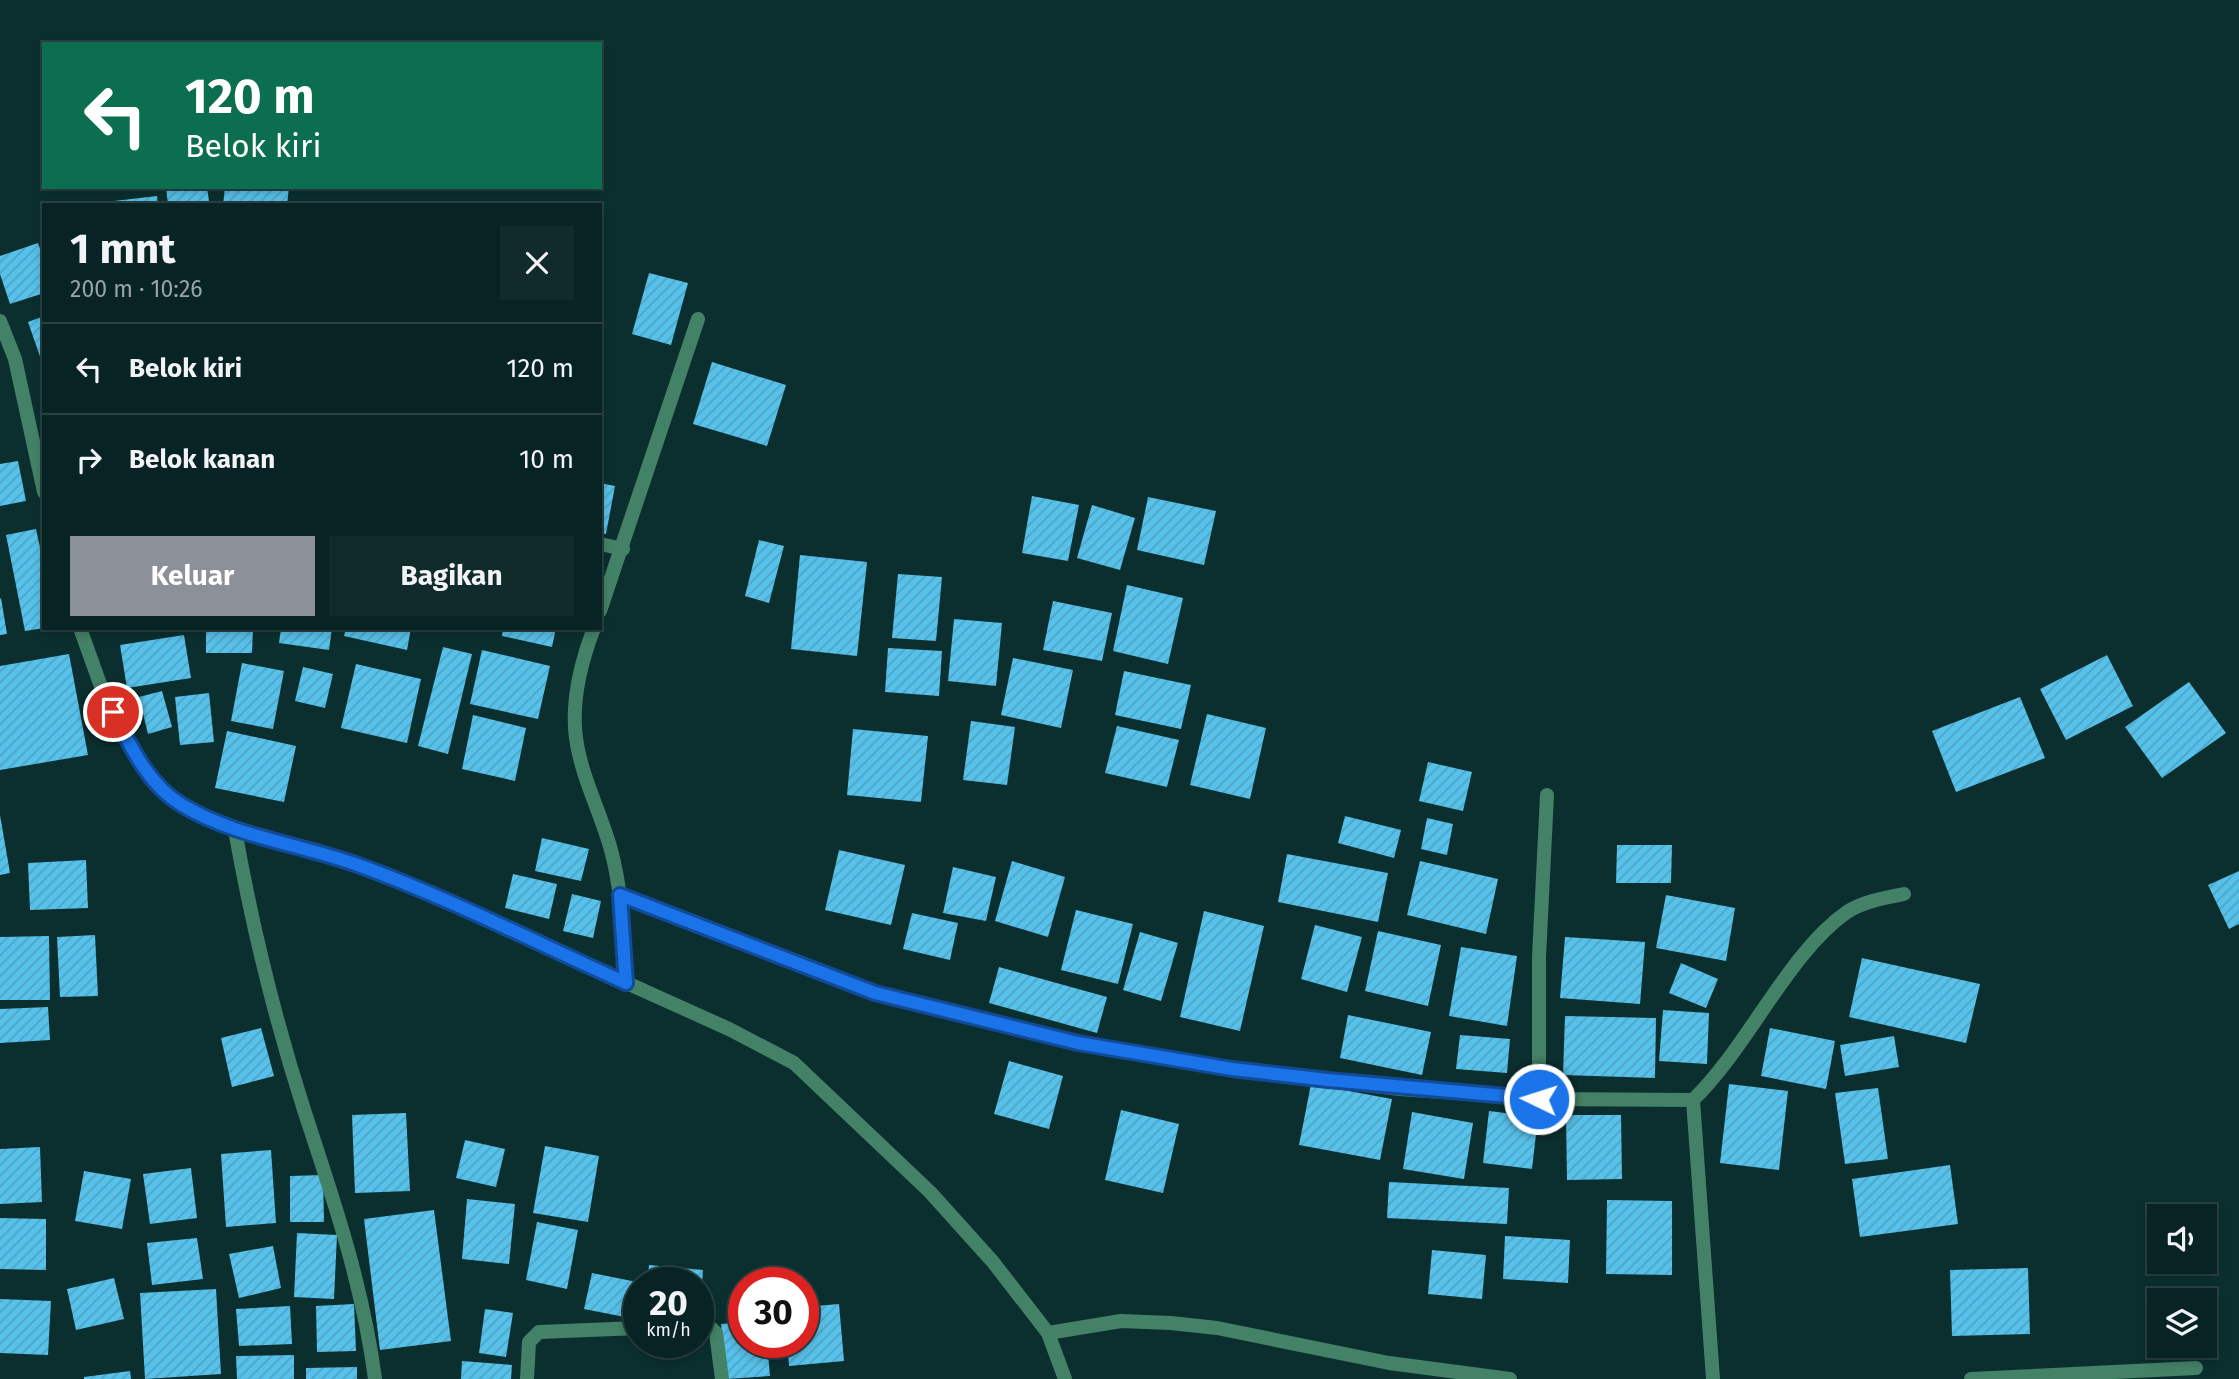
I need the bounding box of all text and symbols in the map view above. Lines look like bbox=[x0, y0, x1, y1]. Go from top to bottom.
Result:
text: 120 m bbox=[185, 67, 315, 126]
icon: left bbox=[70, 70, 161, 161]
text: Belok kiri bbox=[185, 127, 321, 165]
text: 1 mnt bbox=[70, 224, 175, 274]
button: close bbox=[500, 226, 574, 300]
text: 200 m · 10:26 bbox=[70, 275, 203, 303]
icon: left bbox=[70, 350, 108, 388]
text: Belok kiri bbox=[129, 353, 242, 384]
text: 120 m bbox=[506, 353, 574, 384]
icon: right bbox=[70, 441, 108, 479]
text: Belok kanan bbox=[129, 444, 275, 475]
text: 10 m bbox=[519, 444, 574, 475]
button: Keluar bbox=[70, 536, 315, 616]
button: Bagikan bbox=[329, 536, 574, 616]
pin bbox=[83, 682, 143, 742]
icon: arrive bbox=[94, 693, 132, 731]
position arrow bbox=[1502, 1062, 1576, 1136]
map controls bbox=[2147, 1204, 2217, 1358]
button: sound bbox=[2147, 1204, 2217, 1274]
speed limit sign: 30 bbox=[728, 1267, 819, 1358]
text: 20 bbox=[649, 1282, 688, 1324]
button: layers bbox=[2147, 1288, 2217, 1358]
text: km/h bbox=[646, 1319, 691, 1341]

